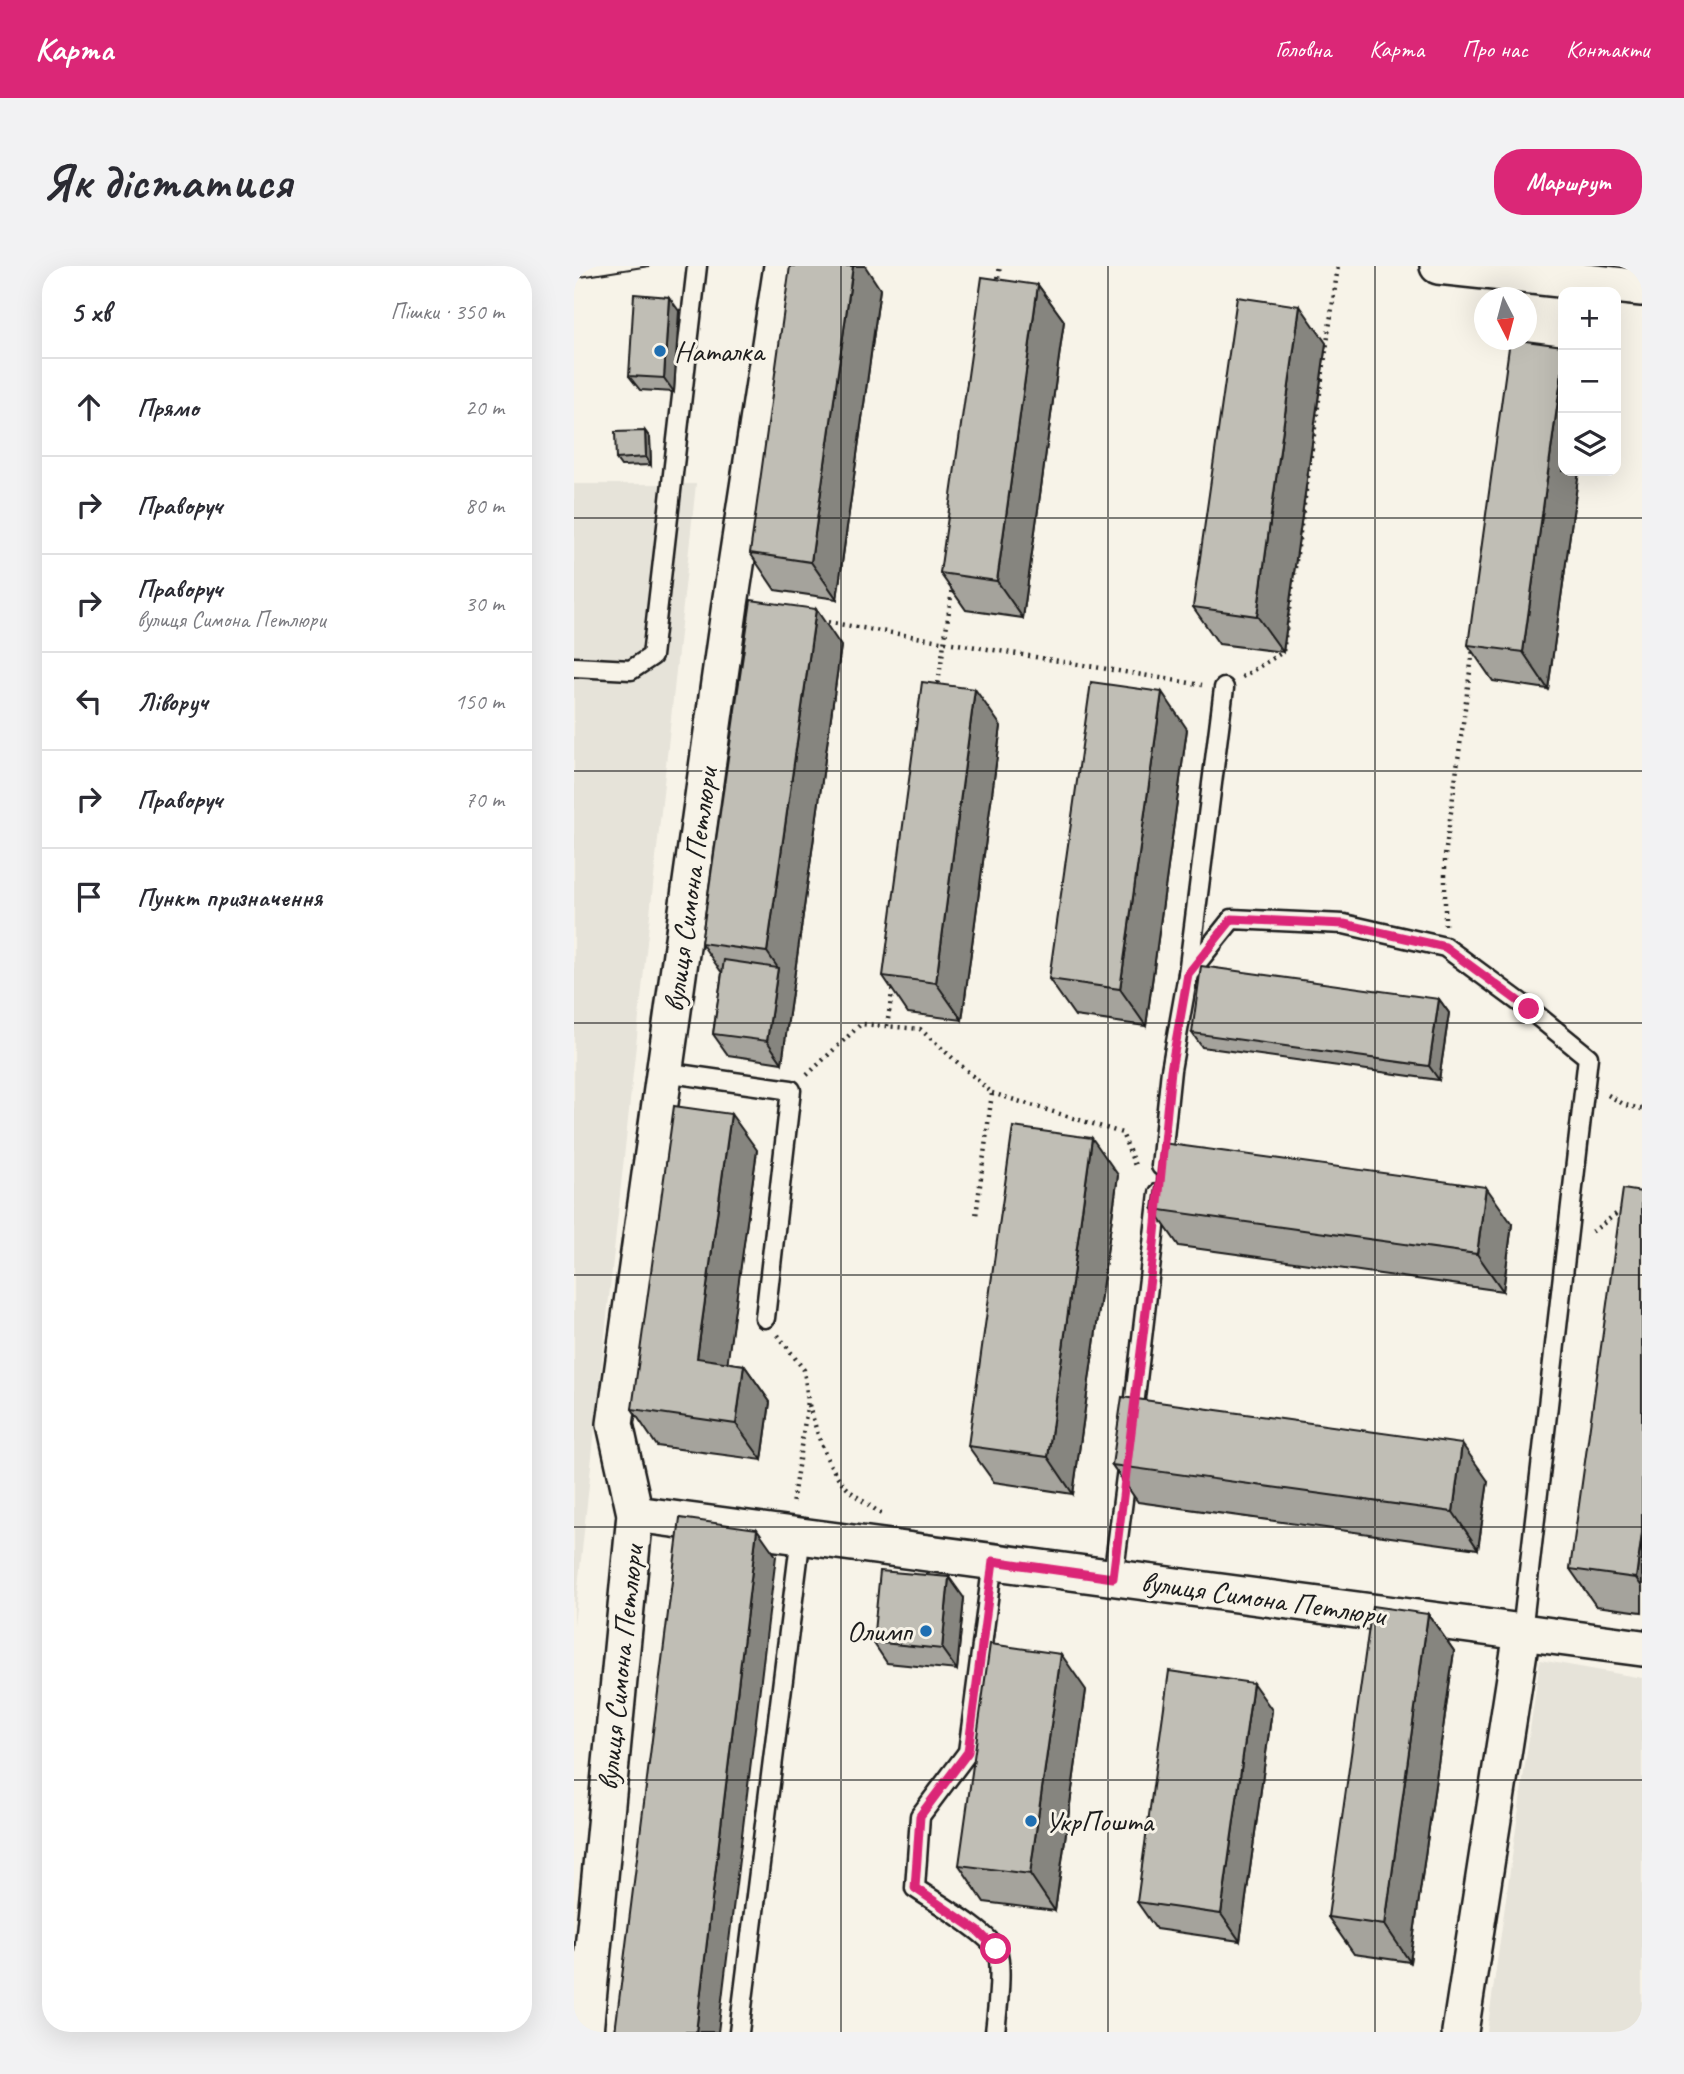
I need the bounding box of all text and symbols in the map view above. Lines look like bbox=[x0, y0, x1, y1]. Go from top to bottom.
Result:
text: Карта bbox=[35, 28, 114, 70]
text: Головна bbox=[1275, 34, 1331, 64]
text: Карта bbox=[1369, 34, 1424, 64]
text: Про нас bbox=[1462, 34, 1528, 64]
text: Контакти bbox=[1566, 34, 1649, 64]
button: Маршрут bbox=[1494, 149, 1642, 215]
text: Як дістатися bbox=[42, 151, 292, 213]
north arrow bbox=[1474, 287, 1537, 350]
map controls bbox=[1558, 287, 1621, 476]
button: + bbox=[1558, 287, 1621, 350]
text: 5 хв bbox=[70, 293, 110, 331]
text: Пішки · 350 m bbox=[390, 297, 504, 326]
place label: Наталка bbox=[674, 332, 766, 370]
marker: Наталка bbox=[652, 343, 668, 359]
button: − bbox=[1558, 350, 1621, 413]
icon: ahead bbox=[70, 388, 108, 426]
text: Прямо bbox=[137, 391, 199, 424]
text: 20 m bbox=[465, 393, 504, 422]
button: layers bbox=[1558, 413, 1621, 476]
icon: right bbox=[70, 486, 108, 524]
text: Праворуч bbox=[137, 489, 222, 522]
text: 80 m bbox=[465, 491, 504, 520]
text: Праворуч bbox=[137, 572, 222, 605]
icon: right bbox=[70, 584, 108, 622]
text: 30 m bbox=[465, 589, 504, 618]
text: вулиця Симона Петлюри bbox=[137, 605, 325, 634]
icon: left bbox=[70, 682, 108, 720]
text: Ліворуч bbox=[137, 685, 208, 718]
text: 150 m bbox=[455, 687, 504, 716]
street label: вулиця Симона Петлюри bbox=[654, 763, 726, 1014]
icon: right bbox=[70, 780, 108, 818]
text: Праворуч bbox=[137, 783, 222, 816]
text: 70 m bbox=[465, 785, 504, 814]
icon: arrive bbox=[70, 878, 108, 916]
text: Пункт призначення bbox=[137, 881, 322, 914]
route end bbox=[1513, 993, 1544, 1024]
street label: вулиця Симона Петлюри bbox=[588, 1542, 652, 1792]
street label: вулиця Симона Петлюри bbox=[1139, 1562, 1390, 1634]
place label: Олимп bbox=[847, 1612, 914, 1650]
marker: Олимп bbox=[918, 1623, 934, 1639]
place label: УкрПошта bbox=[1045, 1802, 1155, 1840]
marker: УкрПошта bbox=[1023, 1813, 1039, 1829]
route start bbox=[980, 1933, 1011, 1964]

